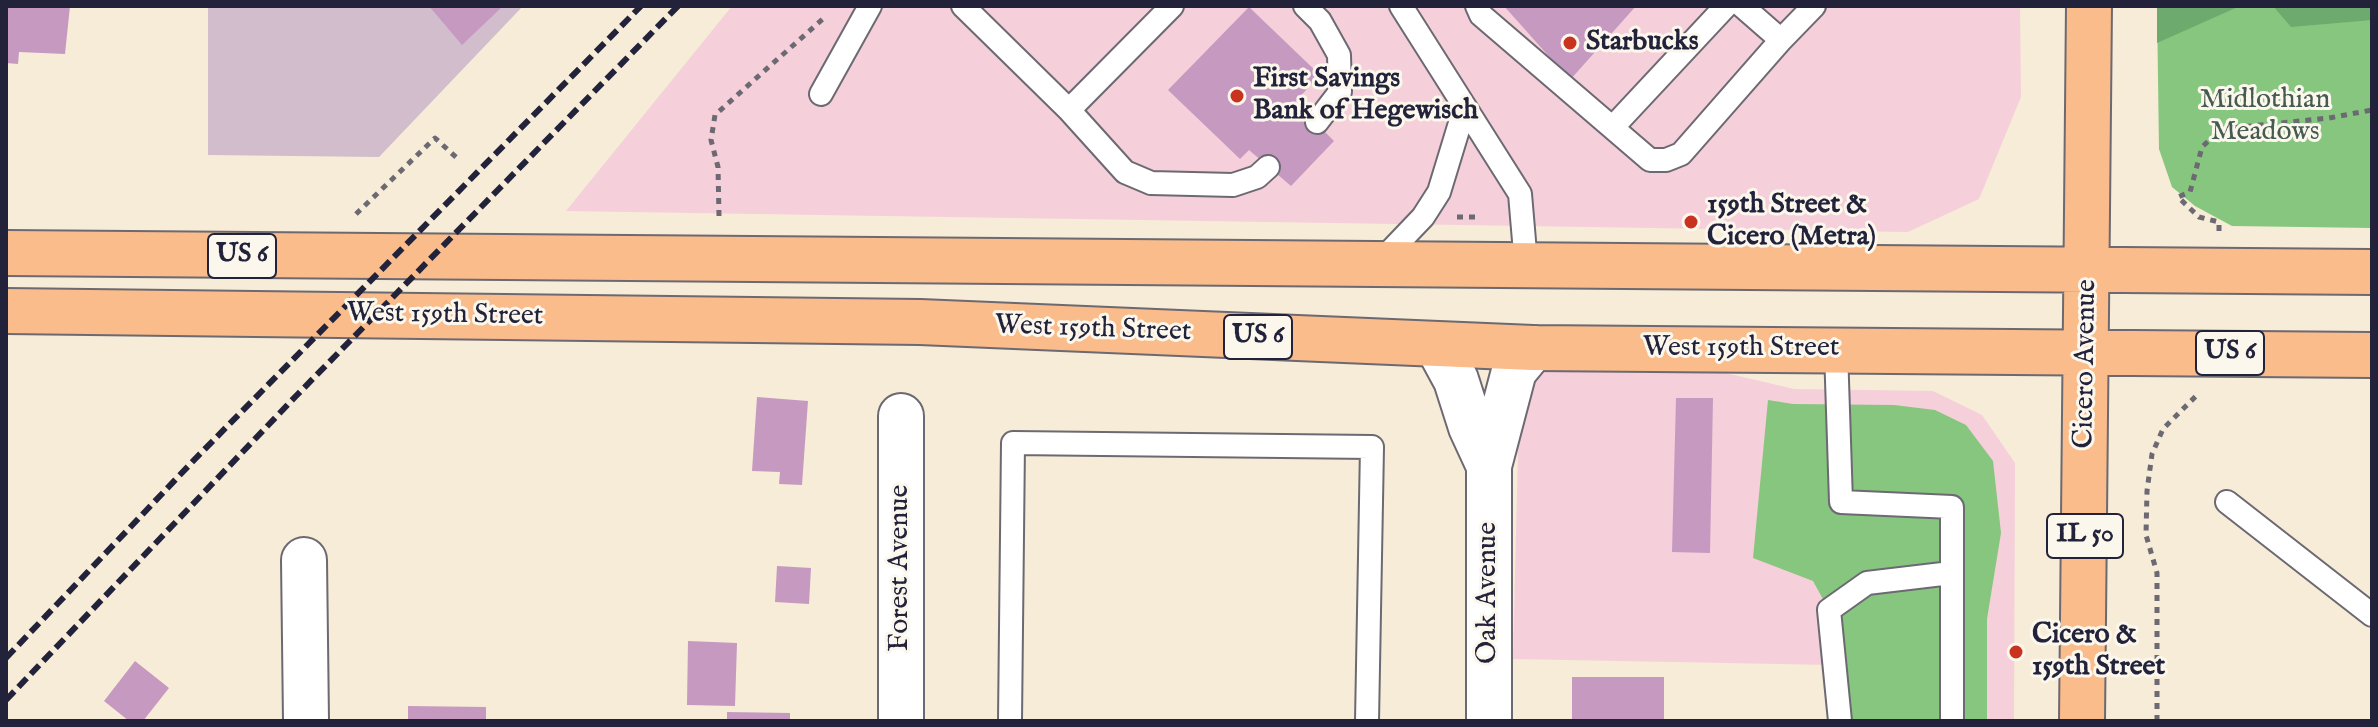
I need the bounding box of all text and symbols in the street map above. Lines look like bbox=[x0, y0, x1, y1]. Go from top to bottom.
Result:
place label: Starbucks bbox=[1586, 26, 1699, 60]
marker: Starbucks bbox=[1561, 34, 1579, 52]
place label: First Savings Bank of Hegewisch bbox=[1253, 63, 1478, 129]
park label: Midlothian Meadows bbox=[2200, 84, 2330, 150]
marker: First Savings Bank of Hegewisch bbox=[1228, 87, 1246, 105]
place label: 159th Street & Cicero (Metra) bbox=[1707, 189, 1876, 255]
marker: 159th Street & Cicero (Metra) bbox=[1682, 213, 1700, 231]
road number: US 6 bbox=[208, 234, 276, 278]
street label: Cicero Avenue bbox=[2069, 279, 2105, 449]
street label: West 159th Street bbox=[346, 297, 544, 335]
street label: West 159th Street bbox=[994, 310, 1192, 350]
road number: US 6 bbox=[1224, 315, 1292, 359]
road number: US 6 bbox=[2196, 331, 2264, 375]
street label: West 159th Street bbox=[1643, 332, 1839, 366]
street label: Forest Avenue bbox=[884, 485, 918, 651]
road number: IL 50 bbox=[2047, 514, 2123, 558]
street label: Oak Avenue bbox=[1472, 522, 1506, 664]
place label: Cicero & 159th Street bbox=[2032, 619, 2165, 685]
marker: Cicero & 159th Street bbox=[2007, 643, 2025, 661]

